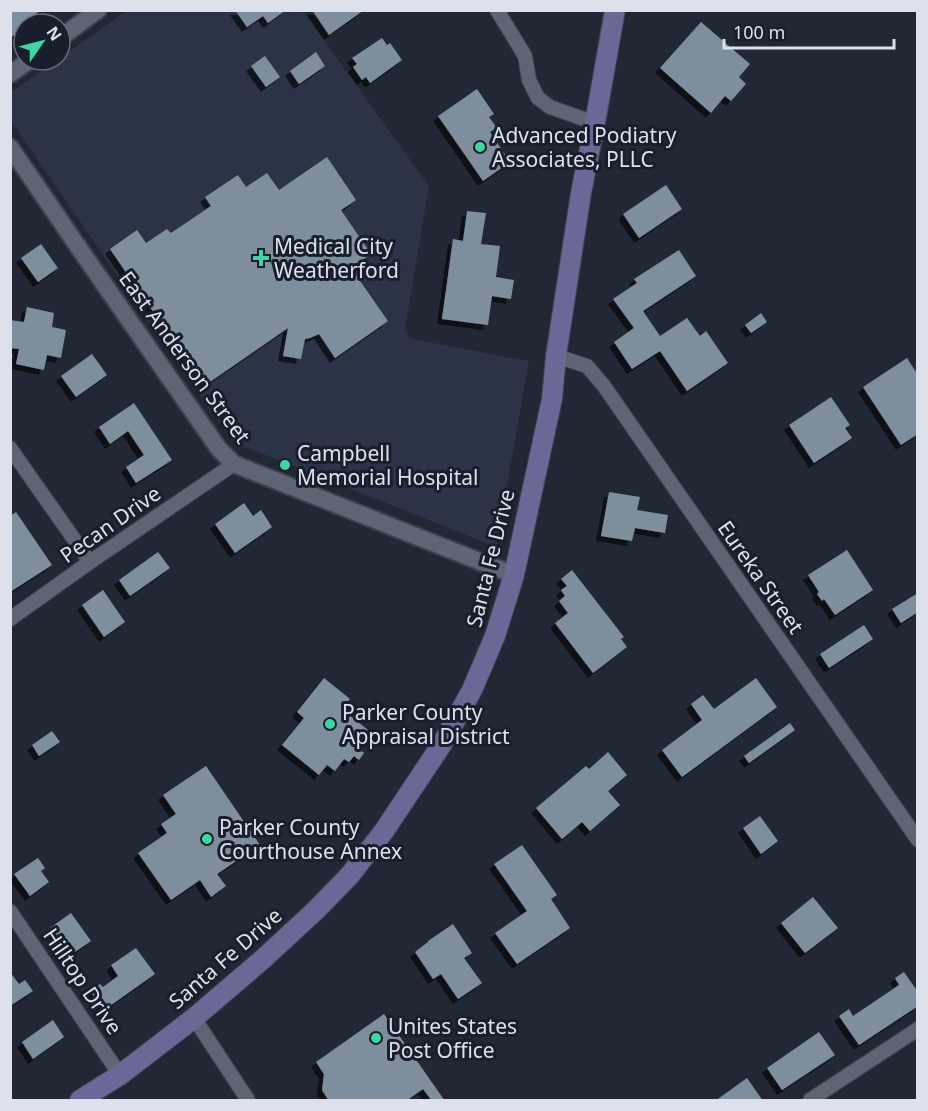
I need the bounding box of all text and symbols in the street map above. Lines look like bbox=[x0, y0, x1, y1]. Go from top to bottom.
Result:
north arrow bbox=[12, 12, 72, 72]
scale bar bbox=[724, 12, 894, 50]
text: 100 m bbox=[733, 20, 785, 44]
text: N bbox=[42, 22, 67, 45]
place label: Advanced Podiatry Associates, PLLC bbox=[492, 121, 677, 173]
marker: Advanced Podiatry Associates, PLLC bbox=[473, 140, 487, 154]
place label: Medical City Weatherford bbox=[274, 232, 399, 284]
marker: Medical City Weatherford bbox=[252, 249, 270, 267]
street label: East Anderson Street bbox=[113, 265, 257, 449]
place label: Campbell Memorial Hospital bbox=[297, 439, 478, 491]
marker: Campbell Memorial Hospital bbox=[278, 458, 292, 472]
street label: Pecan Drive bbox=[54, 479, 166, 569]
street label: Santa Fe Drive bbox=[459, 486, 521, 630]
street label: Eureka Street bbox=[712, 515, 811, 639]
place label: Parker County Appraisal District bbox=[342, 698, 510, 750]
marker: Parker County Appraisal District bbox=[323, 717, 337, 731]
place label: Parker County Courthouse Annex bbox=[219, 813, 402, 865]
marker: Parker County Courthouse Annex bbox=[200, 832, 214, 846]
street label: Santa Fe Drive bbox=[163, 901, 287, 1015]
street label: Hilltop Drive bbox=[37, 922, 129, 1040]
place label: Unites States Post Office bbox=[388, 1012, 517, 1064]
marker: Unites States Post Office bbox=[369, 1031, 383, 1045]

